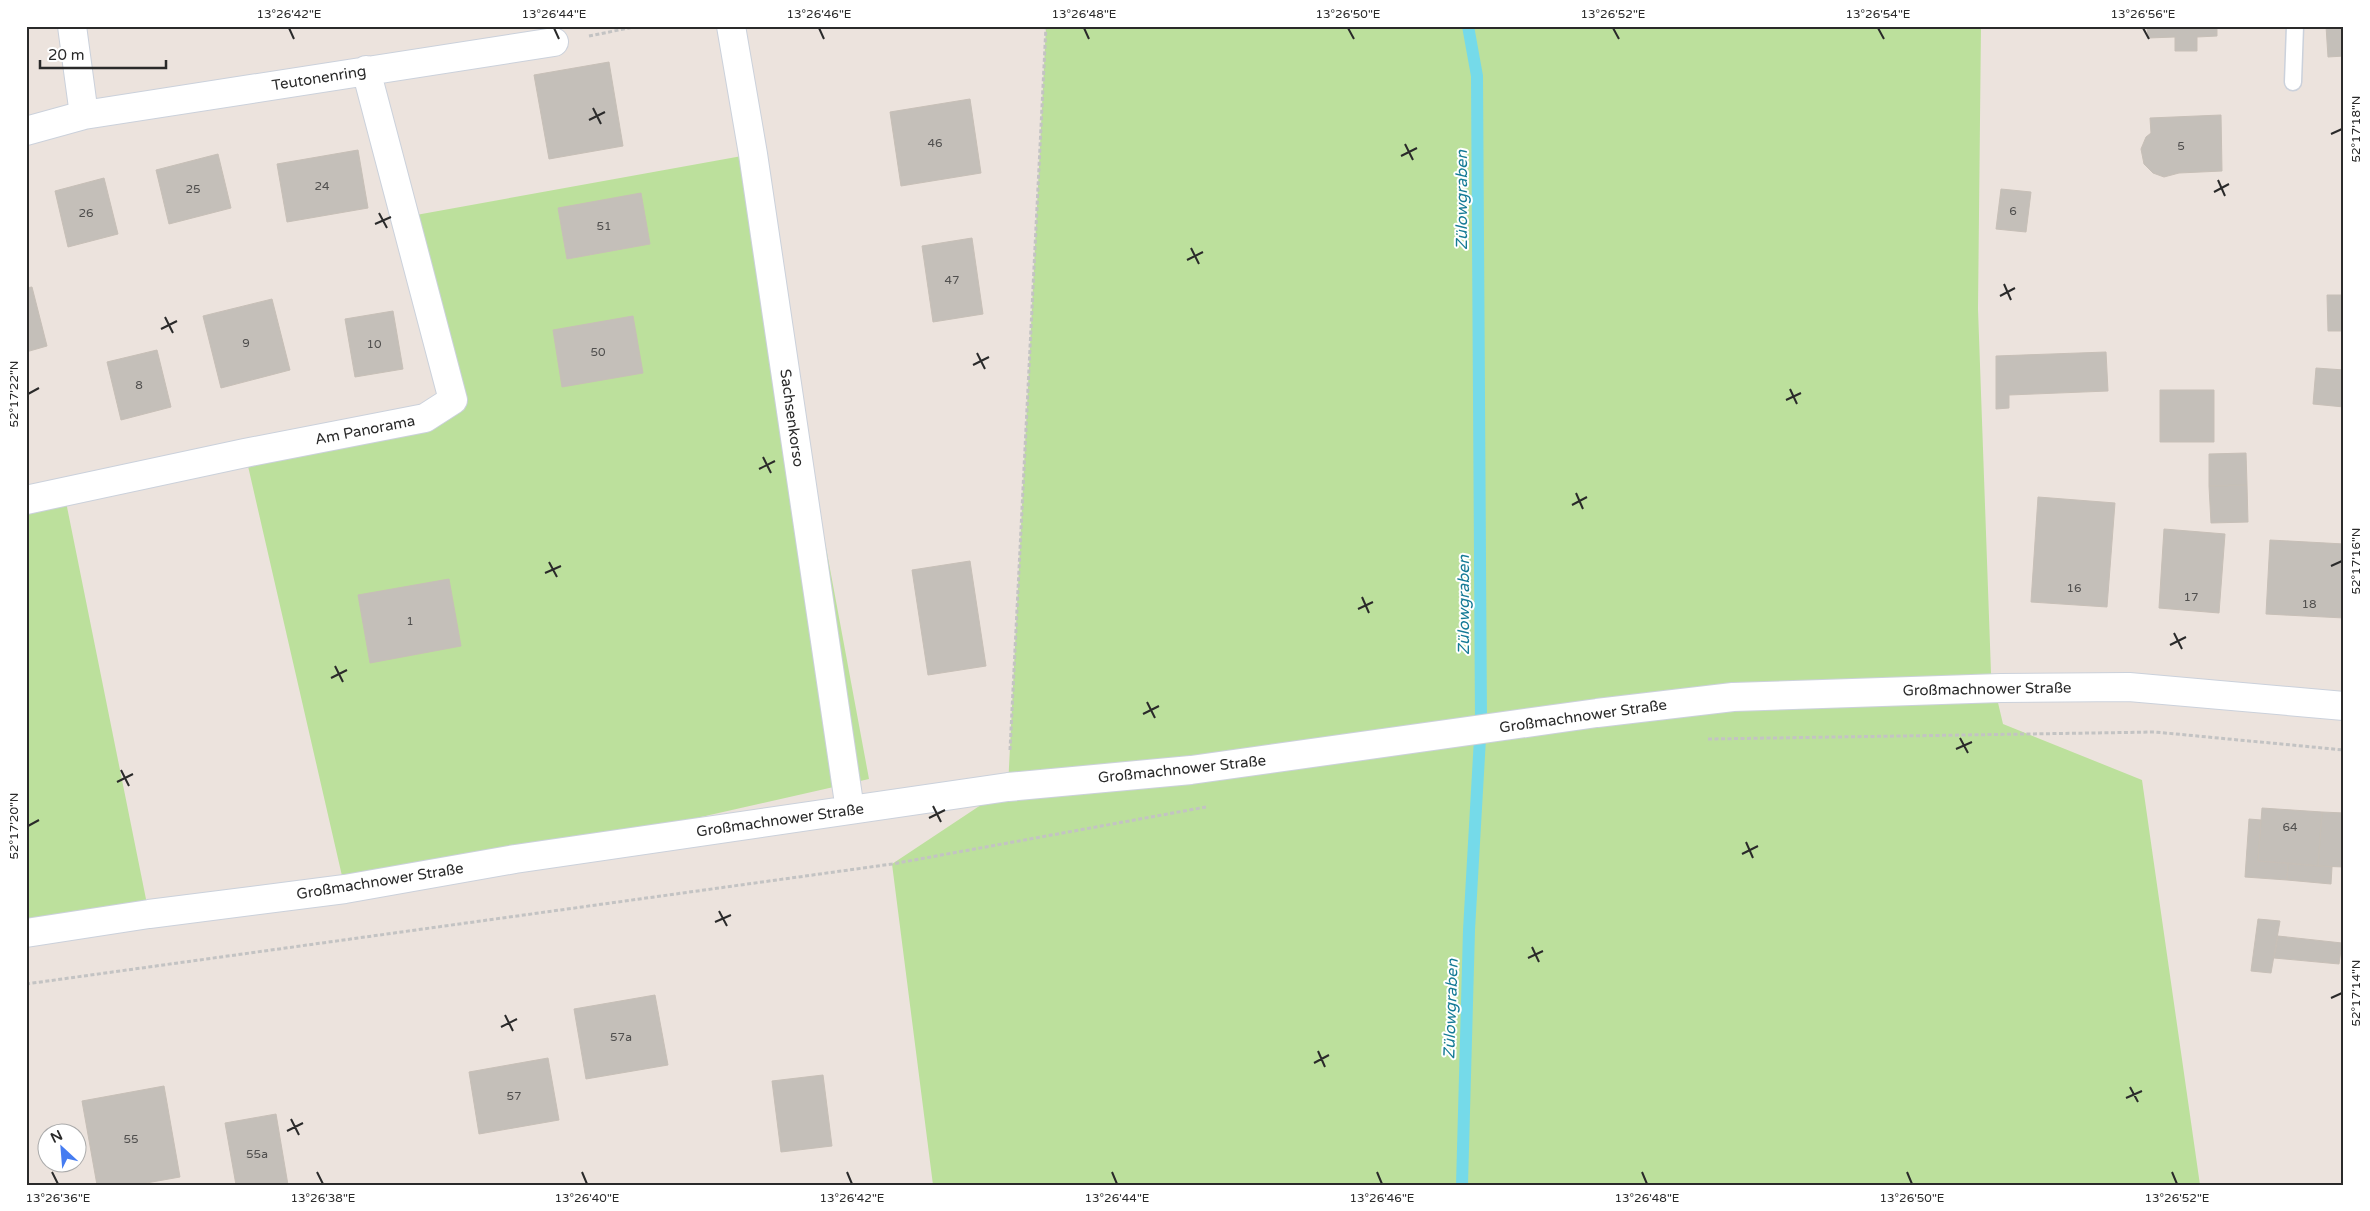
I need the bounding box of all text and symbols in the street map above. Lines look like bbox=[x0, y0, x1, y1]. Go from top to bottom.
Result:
text: 13°26'42"E bbox=[256, 7, 322, 21]
text: 13°26'44"E bbox=[521, 7, 587, 21]
text: 13°26'46"E bbox=[786, 7, 852, 21]
text: 13°26'48"E bbox=[1051, 7, 1117, 21]
text: 13°26'50"E bbox=[1315, 7, 1381, 21]
text: 13°26'52"E bbox=[1580, 7, 1646, 21]
text: 13°26'54"E bbox=[1845, 7, 1911, 21]
text: 13°26'56"E bbox=[2110, 7, 2176, 21]
scale bar bbox=[40, 38, 166, 70]
text: 20 m bbox=[48, 46, 85, 64]
street label: Teutonenring bbox=[270, 62, 368, 94]
text: 52°17'18"N bbox=[2349, 96, 2363, 163]
house number: 46 bbox=[927, 136, 943, 150]
house number: 5 bbox=[2177, 139, 2185, 153]
water label: Zülowgraben bbox=[1452, 149, 1472, 250]
house number: 24 bbox=[314, 179, 330, 193]
house number: 25 bbox=[185, 182, 201, 196]
house number: 6 bbox=[2009, 204, 2017, 218]
house number: 26 bbox=[78, 206, 94, 220]
house number: 51 bbox=[596, 219, 612, 233]
house number: 47 bbox=[944, 273, 960, 287]
house number: 9 bbox=[242, 336, 250, 350]
house number: 10 bbox=[366, 337, 382, 351]
house number: 50 bbox=[590, 345, 606, 359]
text: 52°17'22"N bbox=[7, 361, 21, 428]
street label: Sachsenkorso bbox=[776, 368, 808, 468]
house number: 8 bbox=[135, 378, 143, 392]
street label: Am Panorama bbox=[313, 411, 417, 449]
text: 52°17'16"N bbox=[2349, 528, 2363, 595]
water label: Zülowgraben bbox=[1454, 554, 1474, 655]
house number: 16 bbox=[2066, 581, 2082, 595]
house number: 17 bbox=[2183, 590, 2199, 604]
house number: 18 bbox=[2301, 597, 2317, 611]
house number: 1 bbox=[406, 614, 414, 628]
street label: Großmachnower Straße bbox=[1902, 679, 2072, 699]
street label: Großmachnower Straße bbox=[1498, 695, 1668, 737]
street label: Großmachnower Straße bbox=[1097, 751, 1267, 787]
text: 52°17'20"N bbox=[7, 793, 21, 860]
street label: Großmachnower Straße bbox=[695, 799, 865, 841]
house number: 64 bbox=[2282, 820, 2298, 834]
street label: Großmachnower Straße bbox=[295, 859, 465, 903]
water label: Zülowgraben bbox=[1439, 957, 1463, 1059]
text: 52°17'14"N bbox=[2349, 960, 2363, 1027]
house number: 57a bbox=[610, 1030, 632, 1044]
house number: 57 bbox=[506, 1089, 522, 1103]
north arrow bbox=[38, 1124, 88, 1174]
text: N bbox=[48, 1127, 65, 1147]
house number: 55 bbox=[123, 1132, 139, 1146]
house number: 55a bbox=[246, 1147, 268, 1161]
text: 13°26'36"E bbox=[25, 1191, 91, 1205]
text: 13°26'38"E bbox=[290, 1191, 356, 1205]
text: 13°26'40"E bbox=[554, 1191, 620, 1205]
text: 13°26'42"E bbox=[819, 1191, 885, 1205]
text: 13°26'44"E bbox=[1084, 1191, 1150, 1205]
text: 13°26'46"E bbox=[1349, 1191, 1415, 1205]
text: 13°26'48"E bbox=[1614, 1191, 1680, 1205]
text: 13°26'50"E bbox=[1879, 1191, 1945, 1205]
text: 13°26'52"E bbox=[2144, 1191, 2210, 1205]

